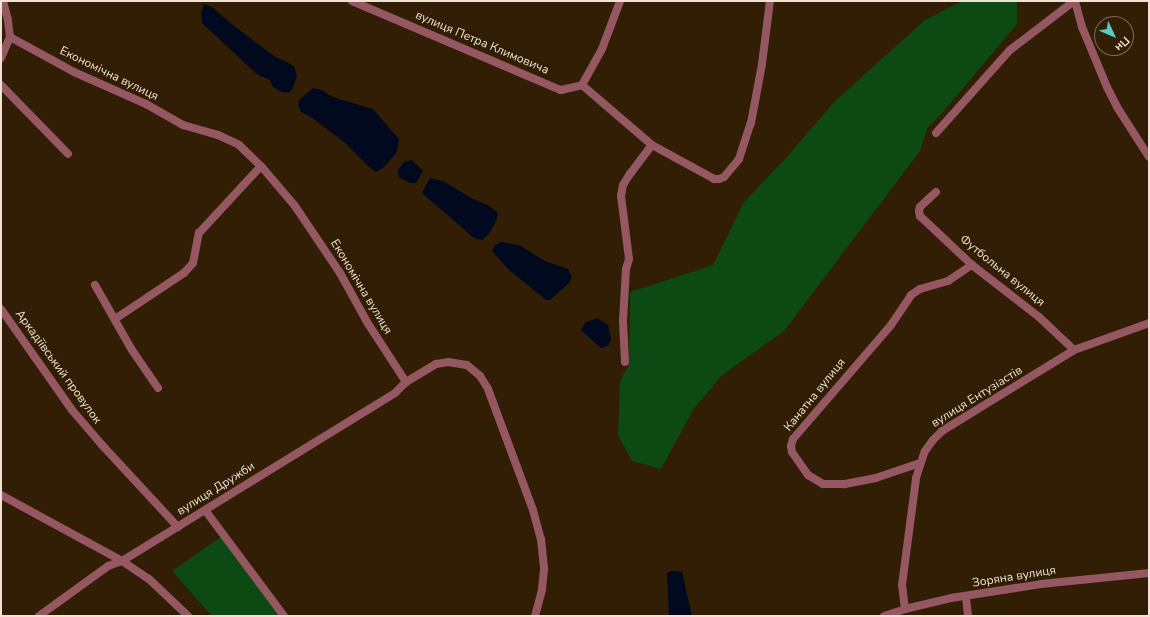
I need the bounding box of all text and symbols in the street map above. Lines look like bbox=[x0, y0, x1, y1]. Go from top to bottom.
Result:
street label: вулиця Петра Климовича bbox=[413, 8, 551, 78]
north arrow bbox=[1094, 16, 1134, 56]
text: Пн bbox=[1112, 33, 1133, 55]
street label: Економічна вулиця bbox=[57, 44, 161, 104]
street label: Футбольна вулиця bbox=[957, 232, 1047, 310]
street label: Економічна вулиця bbox=[327, 237, 395, 337]
street label: Аркадіївський провулок bbox=[12, 307, 104, 427]
street label: Канатна вулиця bbox=[781, 356, 849, 434]
street label: вулиця Ентузіастів bbox=[929, 363, 1025, 431]
street label: вулиця Дружби bbox=[174, 459, 258, 519]
street label: Зоряна вулиця bbox=[971, 563, 1057, 591]

